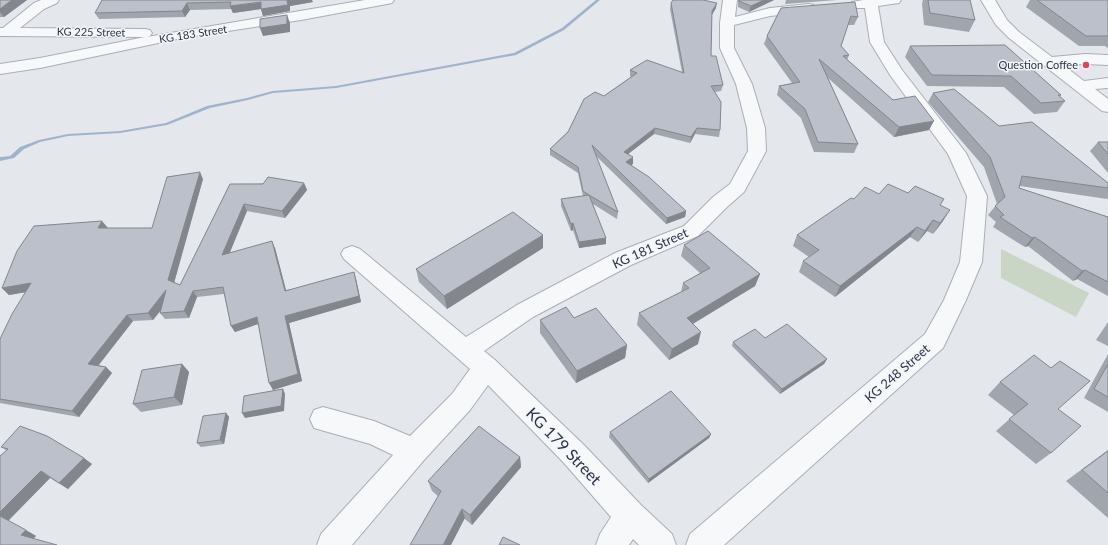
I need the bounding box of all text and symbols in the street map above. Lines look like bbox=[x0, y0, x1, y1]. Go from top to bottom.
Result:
street label: KG 183 Street bbox=[158, 22, 228, 45]
street label: KG 225 Street bbox=[57, 24, 125, 39]
place label: Question Coffee bbox=[998, 58, 1078, 71]
marker: Question Coffee bbox=[1081, 60, 1091, 70]
street label: KG 181 Street bbox=[610, 224, 691, 272]
street label: KG 248 Street bbox=[861, 340, 933, 406]
street label: KG 179 Street bbox=[523, 403, 606, 488]

